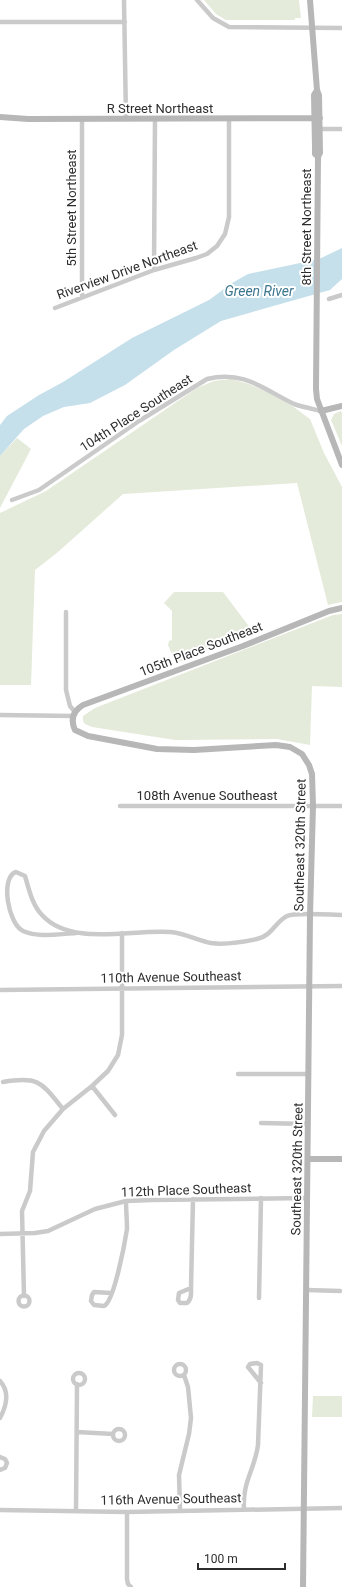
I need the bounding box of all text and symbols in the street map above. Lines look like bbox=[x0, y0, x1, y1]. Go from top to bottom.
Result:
street label: R Street Northeast bbox=[107, 101, 213, 116]
street label: 5th Street Northeast bbox=[64, 149, 79, 267]
street label: 8th Street Northeast bbox=[299, 168, 314, 286]
street label: Riverview Drive Northeast bbox=[55, 238, 199, 302]
water label: Green River bbox=[224, 283, 294, 299]
street label: 104th Place Southeast bbox=[77, 371, 195, 455]
street label: 105th Place Southeast bbox=[137, 619, 265, 679]
street label: Southeast 320th Street bbox=[291, 779, 309, 911]
street label: 108th Avenue Southeast bbox=[137, 788, 277, 803]
street label: 110th Avenue Southeast bbox=[100, 968, 242, 986]
street label: Southeast 320th Street bbox=[288, 1103, 306, 1235]
street label: 112th Place Southeast bbox=[120, 1180, 252, 1200]
street label: 116th Avenue Southeast bbox=[100, 1490, 242, 1508]
scale bar bbox=[198, 1545, 285, 1571]
text: 100 m bbox=[204, 1552, 238, 1566]

